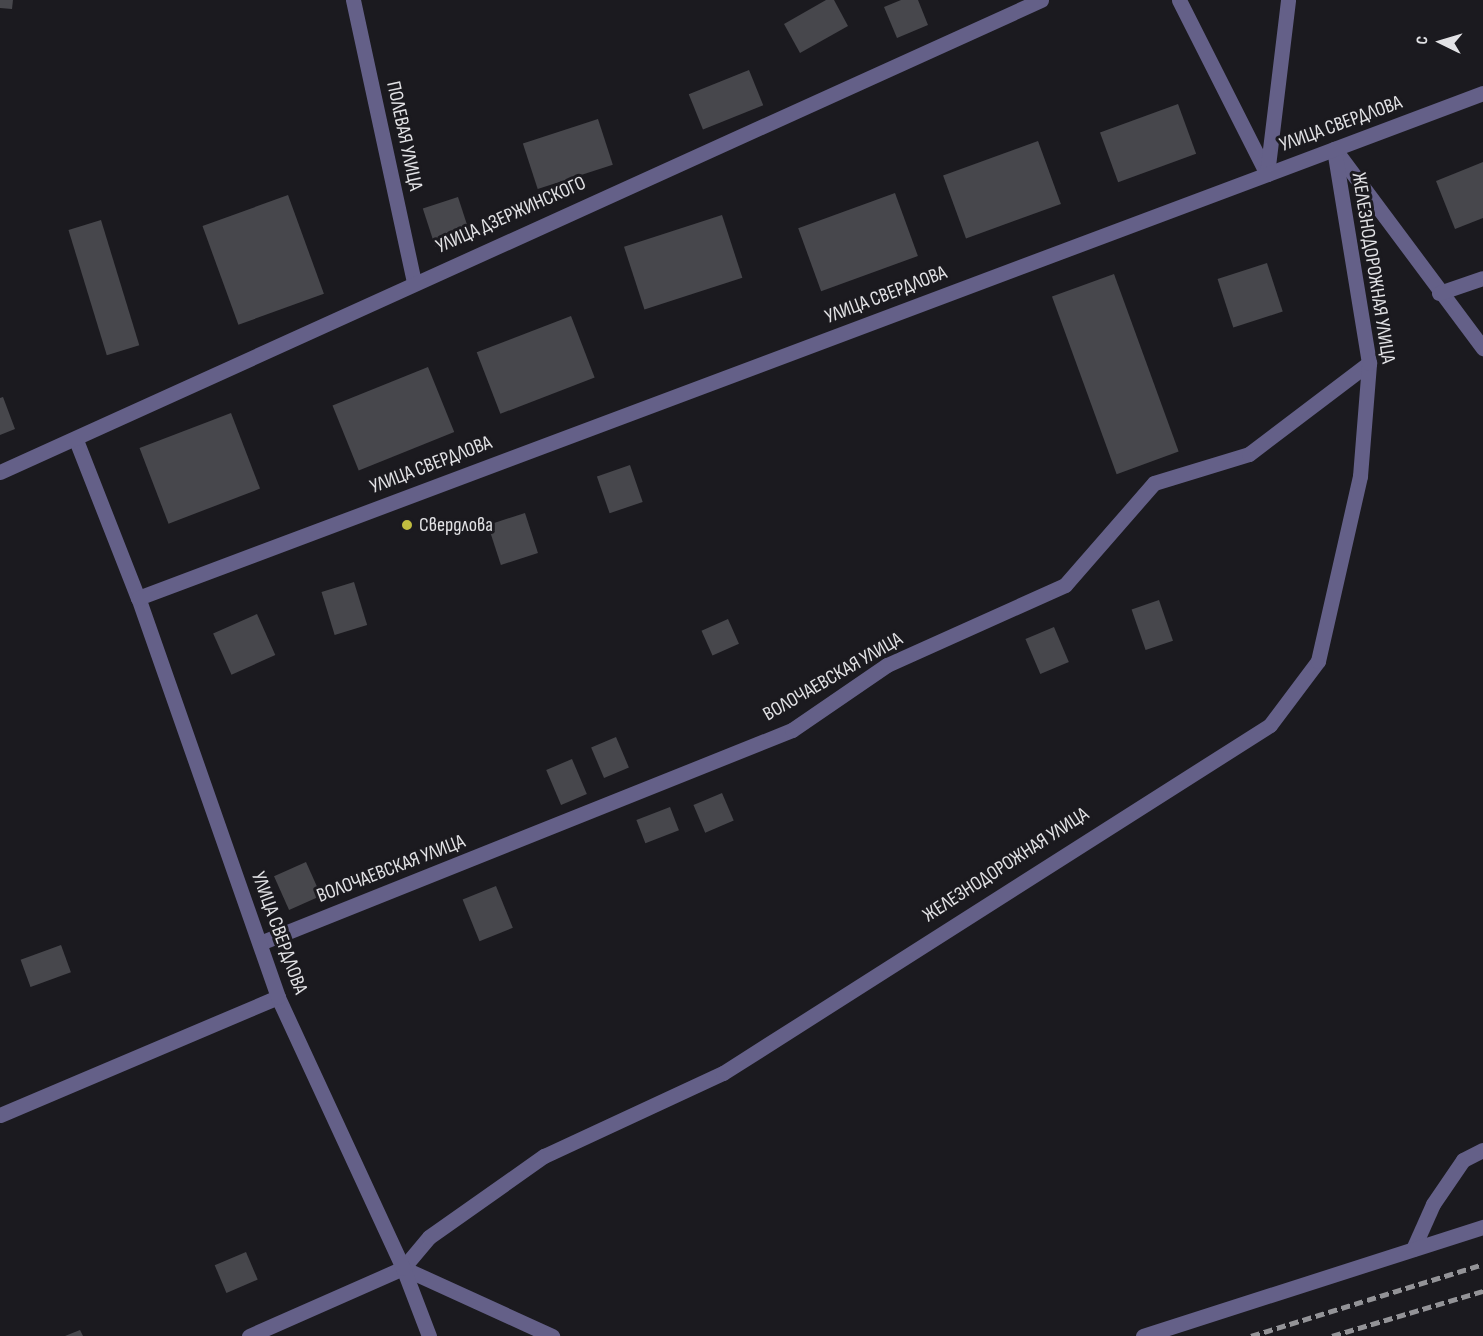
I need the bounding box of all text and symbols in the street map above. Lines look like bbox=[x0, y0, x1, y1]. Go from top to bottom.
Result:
north arrow bbox=[1411, 12, 1471, 72]
text: С bbox=[1413, 35, 1432, 45]
street label: ПОЛЕВАЯ УЛИЦА bbox=[381, 79, 427, 193]
street label: УЛИЦА СВЕРДЛОВА bbox=[1276, 91, 1406, 157]
street label: УЛИЦА ДЗЕРЖИНСКОГО bbox=[432, 171, 590, 259]
street label: ЖЕЛЕЗНОДОРОЖНАЯ УЛИЦА bbox=[1346, 171, 1400, 365]
street label: УЛИЦА СВЕРДЛОВА bbox=[822, 261, 950, 329]
street label: УЛИЦА СВЕРДЛОВА bbox=[367, 431, 495, 499]
place label: Свердлова bbox=[419, 513, 493, 537]
marker: Свердлова bbox=[400, 518, 414, 532]
street label: ВОЛОЧАЕВСКАЯ УЛИЦА bbox=[759, 627, 907, 727]
street label: ЖЕЛЕЗНОДОРОЖНАЯ УЛИЦА bbox=[918, 802, 1094, 928]
street label: ВОЛОЧАЕВСКАЯ УЛИЦА bbox=[313, 830, 469, 908]
street label: УЛИЦА СВЕРДЛОВА bbox=[246, 868, 312, 998]

